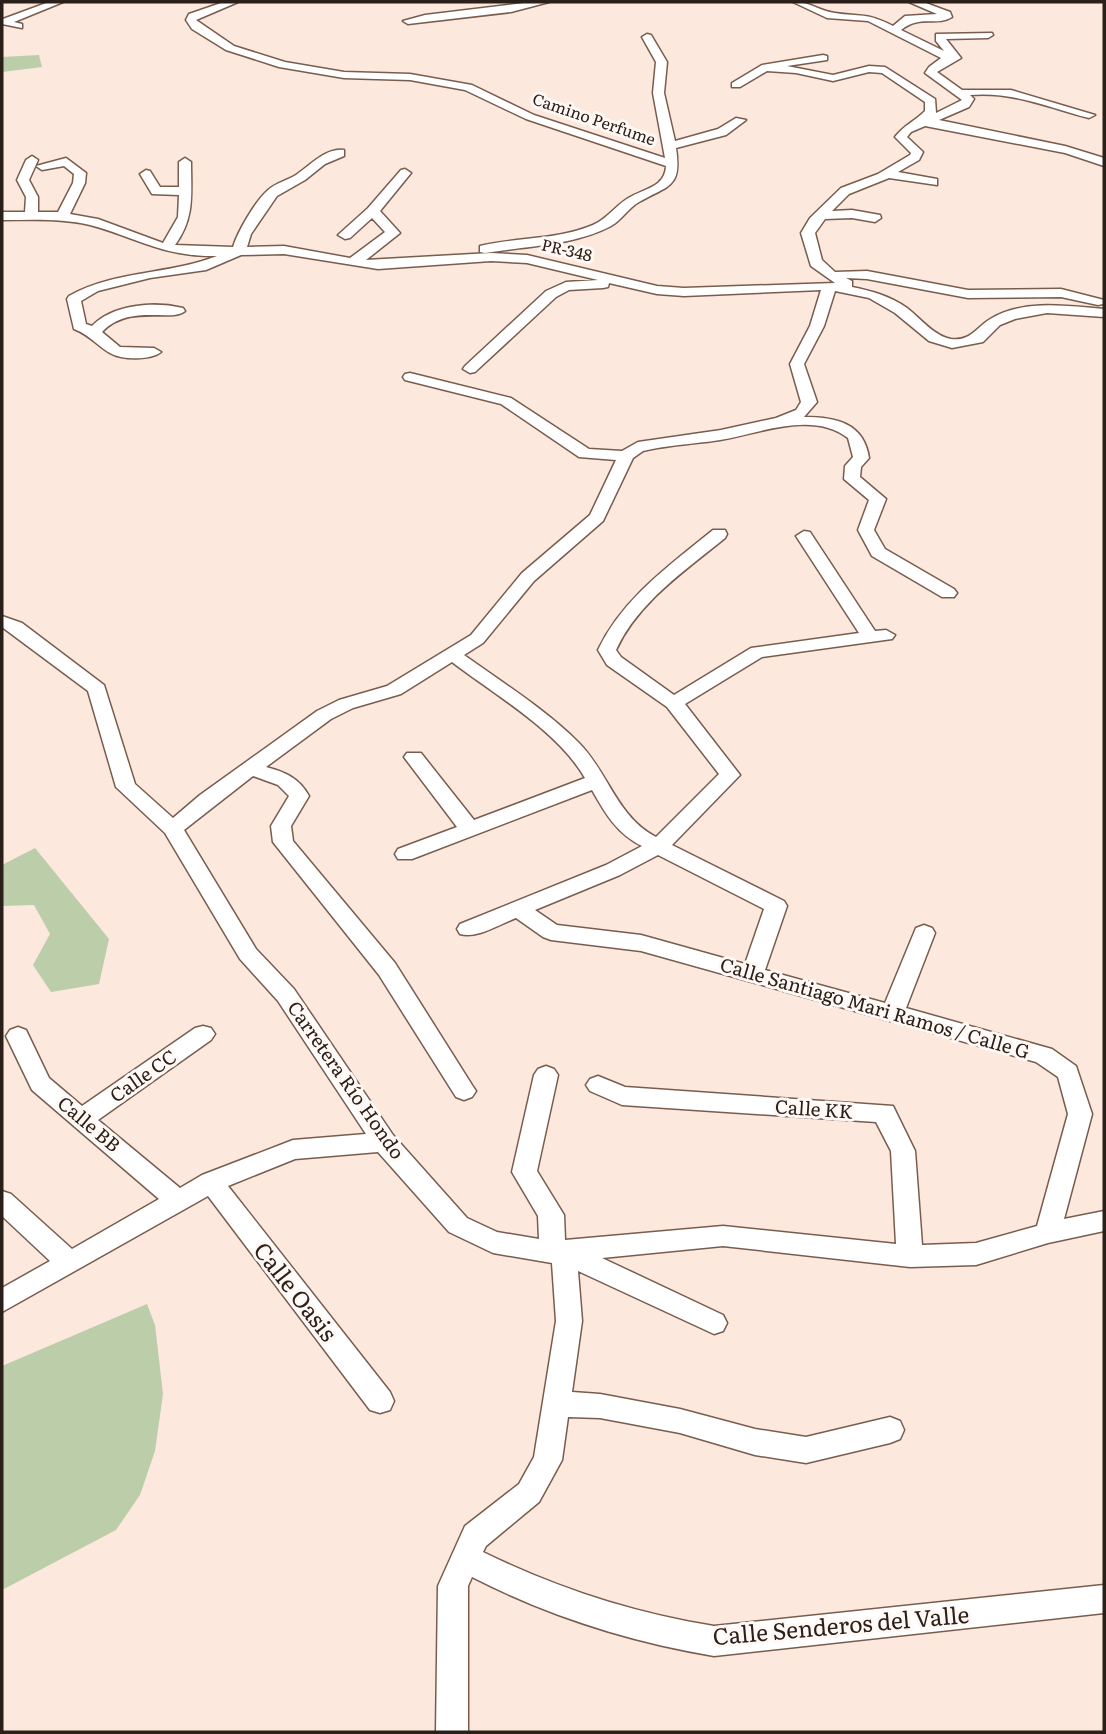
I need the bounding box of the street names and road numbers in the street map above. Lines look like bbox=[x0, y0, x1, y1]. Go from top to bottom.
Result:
street label: Camino Perfume bbox=[530, 86, 659, 150]
street label: PR-348 bbox=[539, 232, 595, 267]
street label: Calle Santiago Mari Ramos / Calle G bbox=[717, 949, 1033, 1065]
street label: Carretera Río Hondo bbox=[282, 995, 412, 1164]
street label: Calle CC bbox=[103, 1042, 182, 1108]
street label: Calle BB bbox=[52, 1089, 127, 1158]
street label: Calle KK bbox=[774, 1091, 854, 1125]
street label: Calle Oasis bbox=[247, 1234, 346, 1348]
street label: Calle Senderos del Valle bbox=[711, 1596, 971, 1652]

